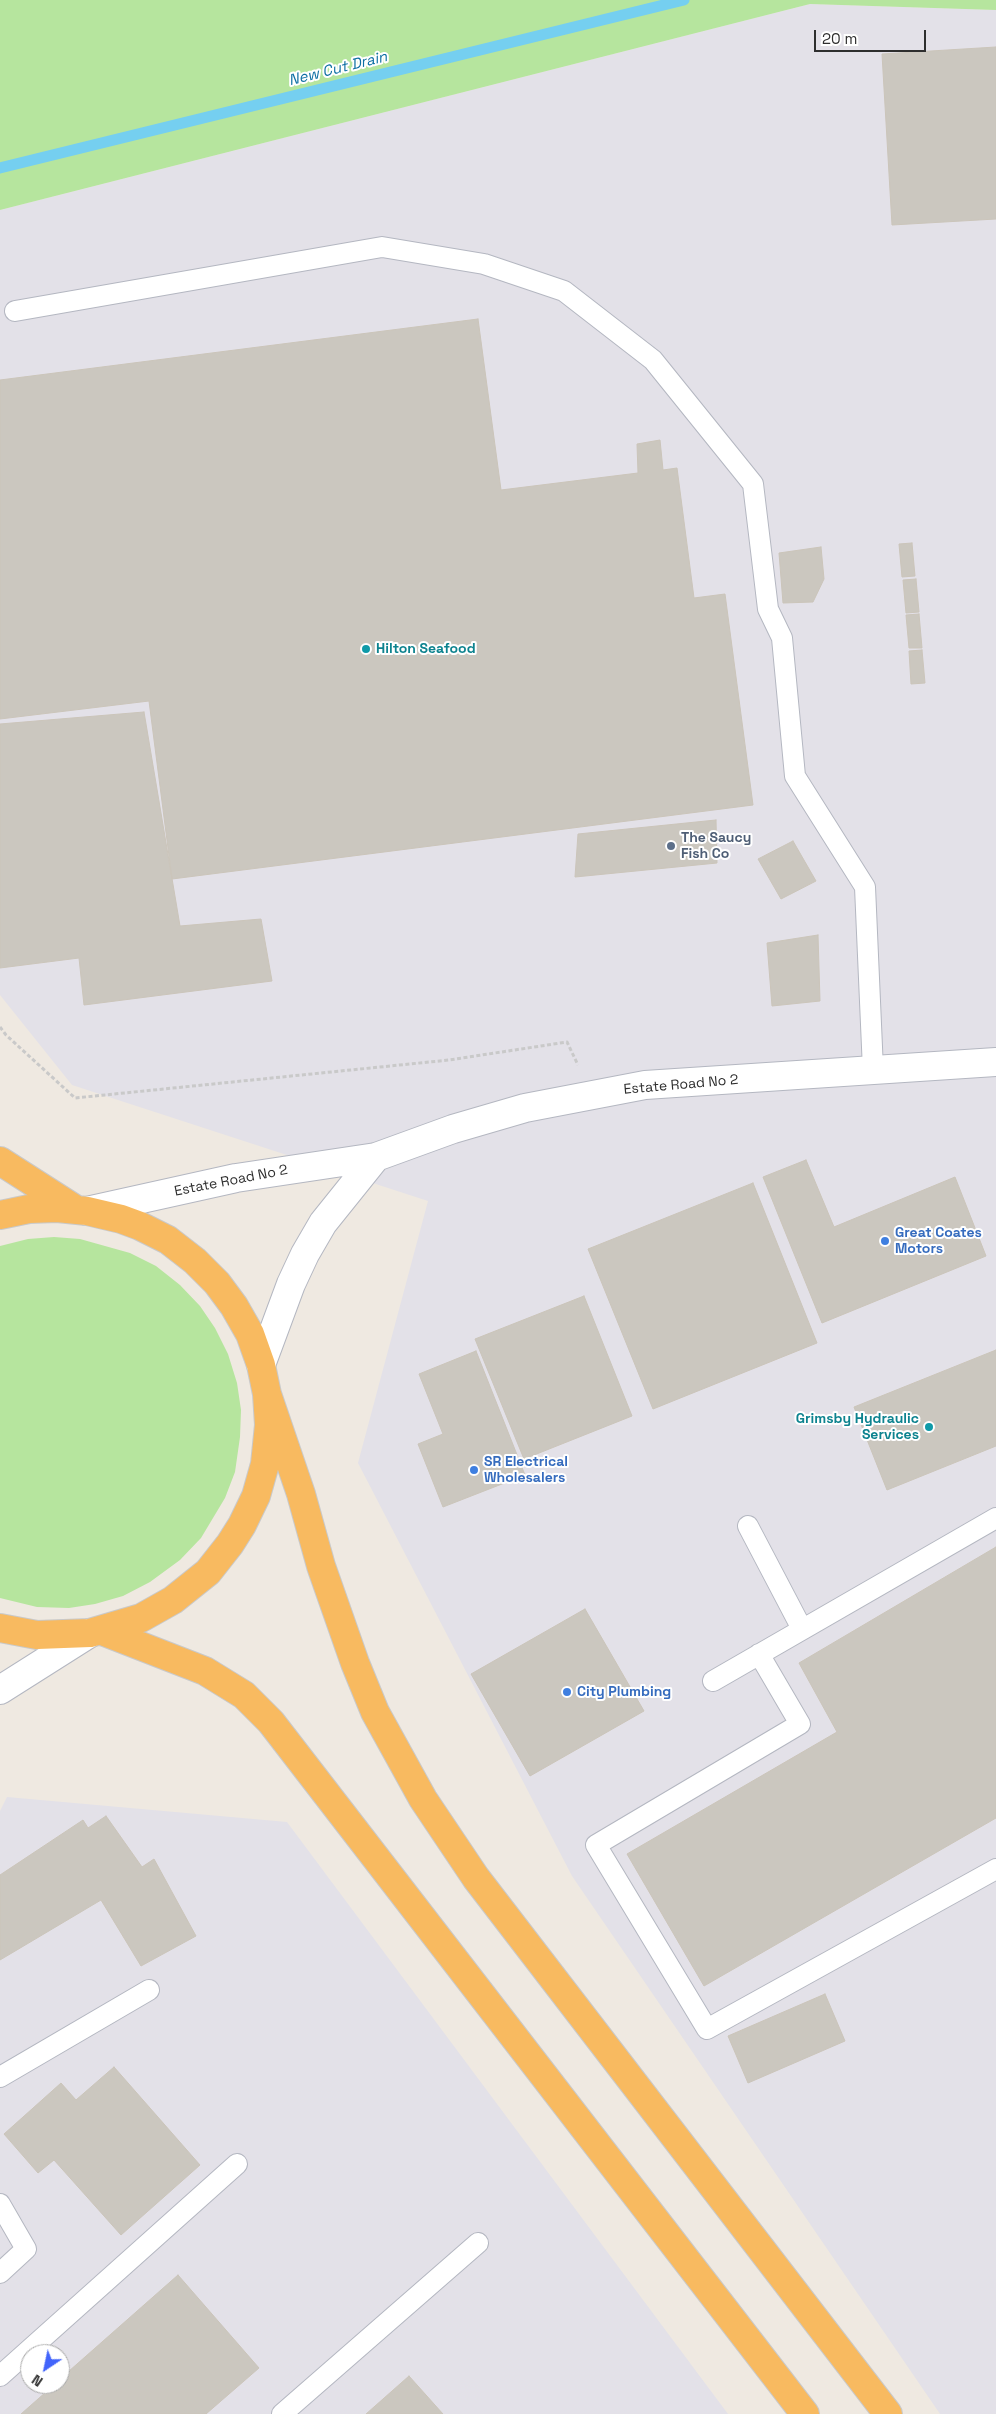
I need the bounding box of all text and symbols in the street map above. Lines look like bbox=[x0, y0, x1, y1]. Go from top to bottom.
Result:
scale bar bbox=[816, 20, 928, 52]
text: 20 m bbox=[822, 29, 857, 48]
water label: New Cut Drain bbox=[287, 48, 389, 90]
place label: Hilton Seafood bbox=[376, 641, 476, 657]
marker: Hilton Seafood bbox=[360, 643, 372, 655]
place label: The Saucy Fish Co bbox=[681, 830, 751, 862]
marker: The Saucy Fish Co bbox=[665, 840, 677, 852]
street label: Estate Road No 2 bbox=[623, 1072, 739, 1098]
street label: Estate Road No 2 bbox=[173, 1162, 289, 1200]
place label: Great Coates Motors bbox=[895, 1225, 982, 1258]
marker: Great Coates Motors bbox=[879, 1235, 891, 1247]
place label: Grimsby Hydraulic Services bbox=[796, 1411, 919, 1444]
marker: Grimsby Hydraulic Services bbox=[923, 1421, 935, 1433]
place label: SR Electrical Wholesalers bbox=[484, 1454, 568, 1486]
marker: SR Electrical Wholesalers bbox=[468, 1464, 480, 1476]
place label: City Plumbing bbox=[577, 1684, 671, 1700]
marker: City Plumbing bbox=[561, 1686, 573, 1698]
north arrow bbox=[20, 2344, 70, 2394]
text: N bbox=[28, 2371, 46, 2391]

